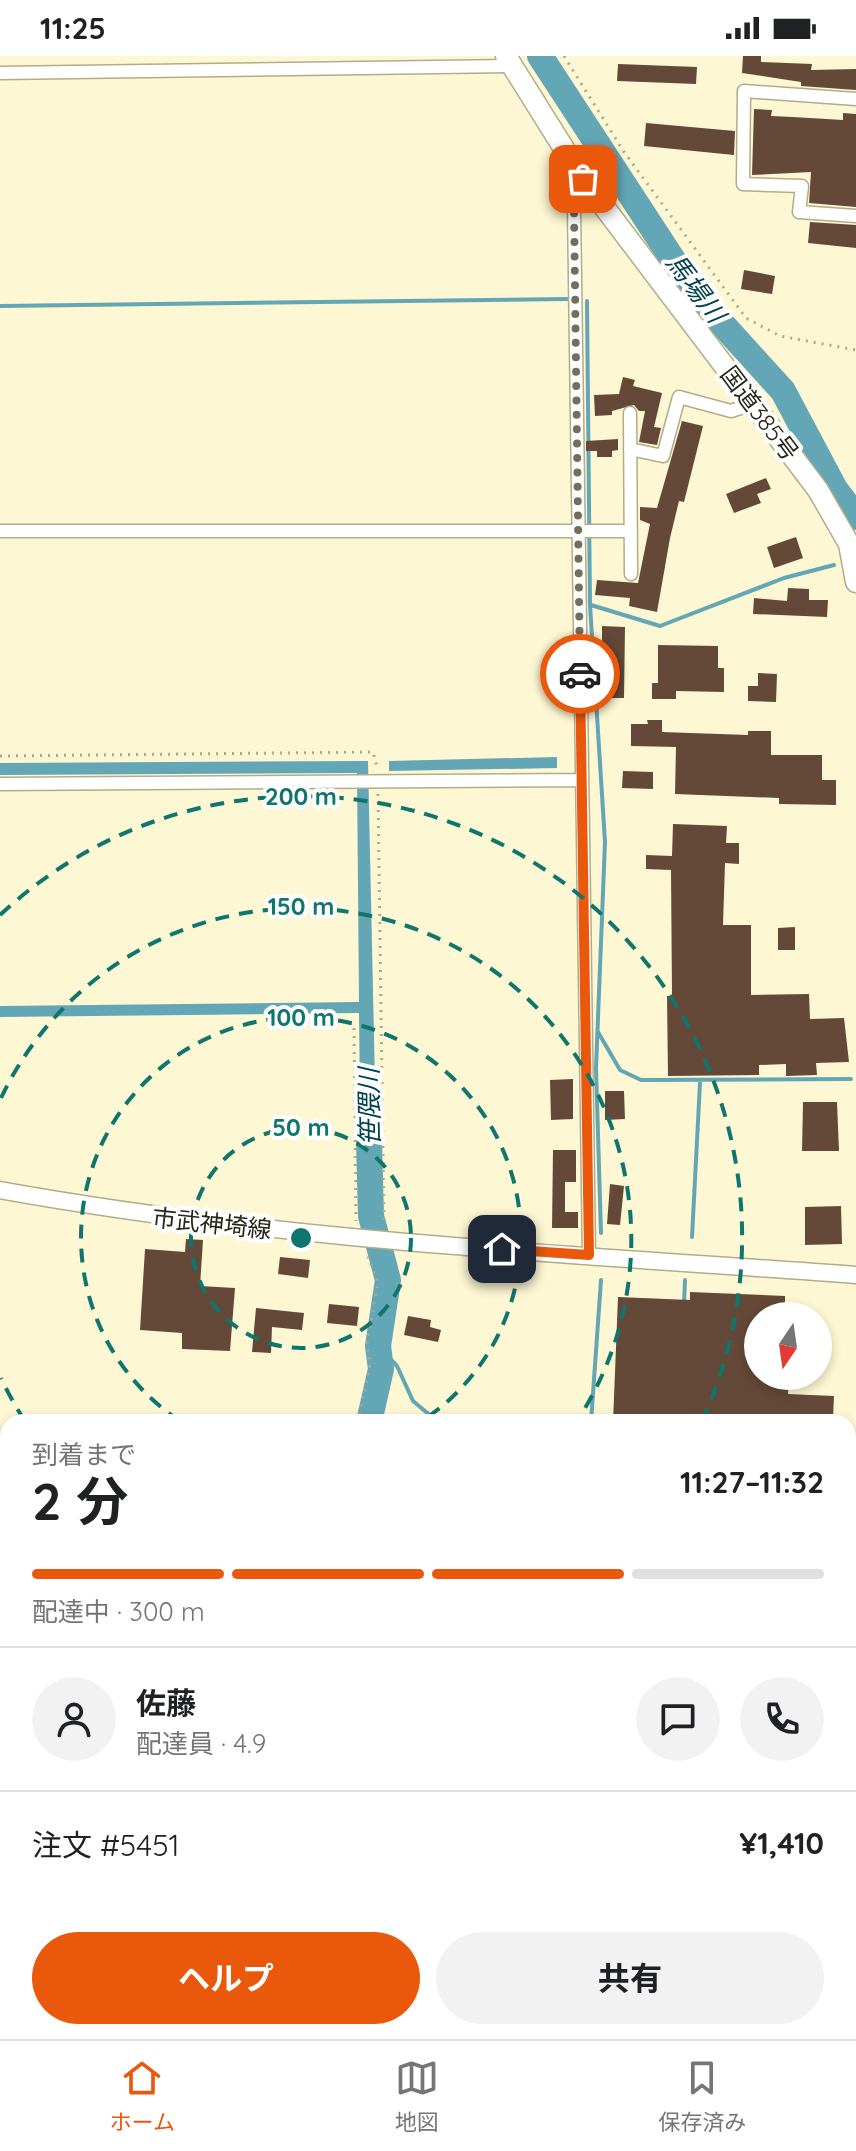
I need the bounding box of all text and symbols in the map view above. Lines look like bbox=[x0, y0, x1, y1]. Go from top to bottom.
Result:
text: 11:25 bbox=[40, 9, 106, 47]
pin bbox=[549, 145, 617, 213]
icon: bag bbox=[561, 157, 605, 201]
water label: 馬場川 bbox=[659, 247, 734, 331]
street label: 国道385号 bbox=[715, 360, 805, 466]
courier bbox=[540, 634, 620, 714]
icon: car bbox=[558, 652, 602, 696]
text: 200 m bbox=[265, 781, 337, 811]
text: 150 m bbox=[268, 891, 334, 921]
text: 100 m bbox=[267, 1002, 335, 1032]
water label: 笹隈川 bbox=[352, 1065, 386, 1146]
text: 50 m bbox=[272, 1112, 330, 1142]
street label: 市武神埼線 bbox=[151, 1202, 273, 1244]
pin bbox=[468, 1215, 536, 1283]
centre of rings bbox=[287, 1224, 315, 1252]
icon: home bbox=[480, 1227, 524, 1271]
north arrow bbox=[744, 1302, 832, 1390]
map controls bbox=[744, 1302, 832, 1390]
text: 到着まで bbox=[32, 1438, 136, 1471]
text: 11:27–11:32 bbox=[680, 1463, 824, 1501]
text: 2 分 bbox=[32, 1468, 128, 1533]
text: 配達中 · 300 m bbox=[32, 1595, 205, 1628]
button: person bbox=[32, 1677, 116, 1761]
button: chat bbox=[636, 1677, 720, 1761]
button: phone bbox=[740, 1677, 824, 1761]
text: 佐藤 bbox=[136, 1684, 196, 1722]
text: 配達員 · 4.9 bbox=[136, 1727, 266, 1760]
text: ¥1,410 bbox=[739, 1824, 824, 1862]
text: 注文 #5451 bbox=[32, 1826, 180, 1864]
button: ヘルプ bbox=[32, 1932, 420, 2024]
button: 共有 bbox=[436, 1932, 824, 2024]
tab: ホーム bbox=[110, 2056, 175, 2136]
tab: 地図 bbox=[395, 2056, 439, 2136]
tab: 保存済み bbox=[658, 2056, 746, 2136]

